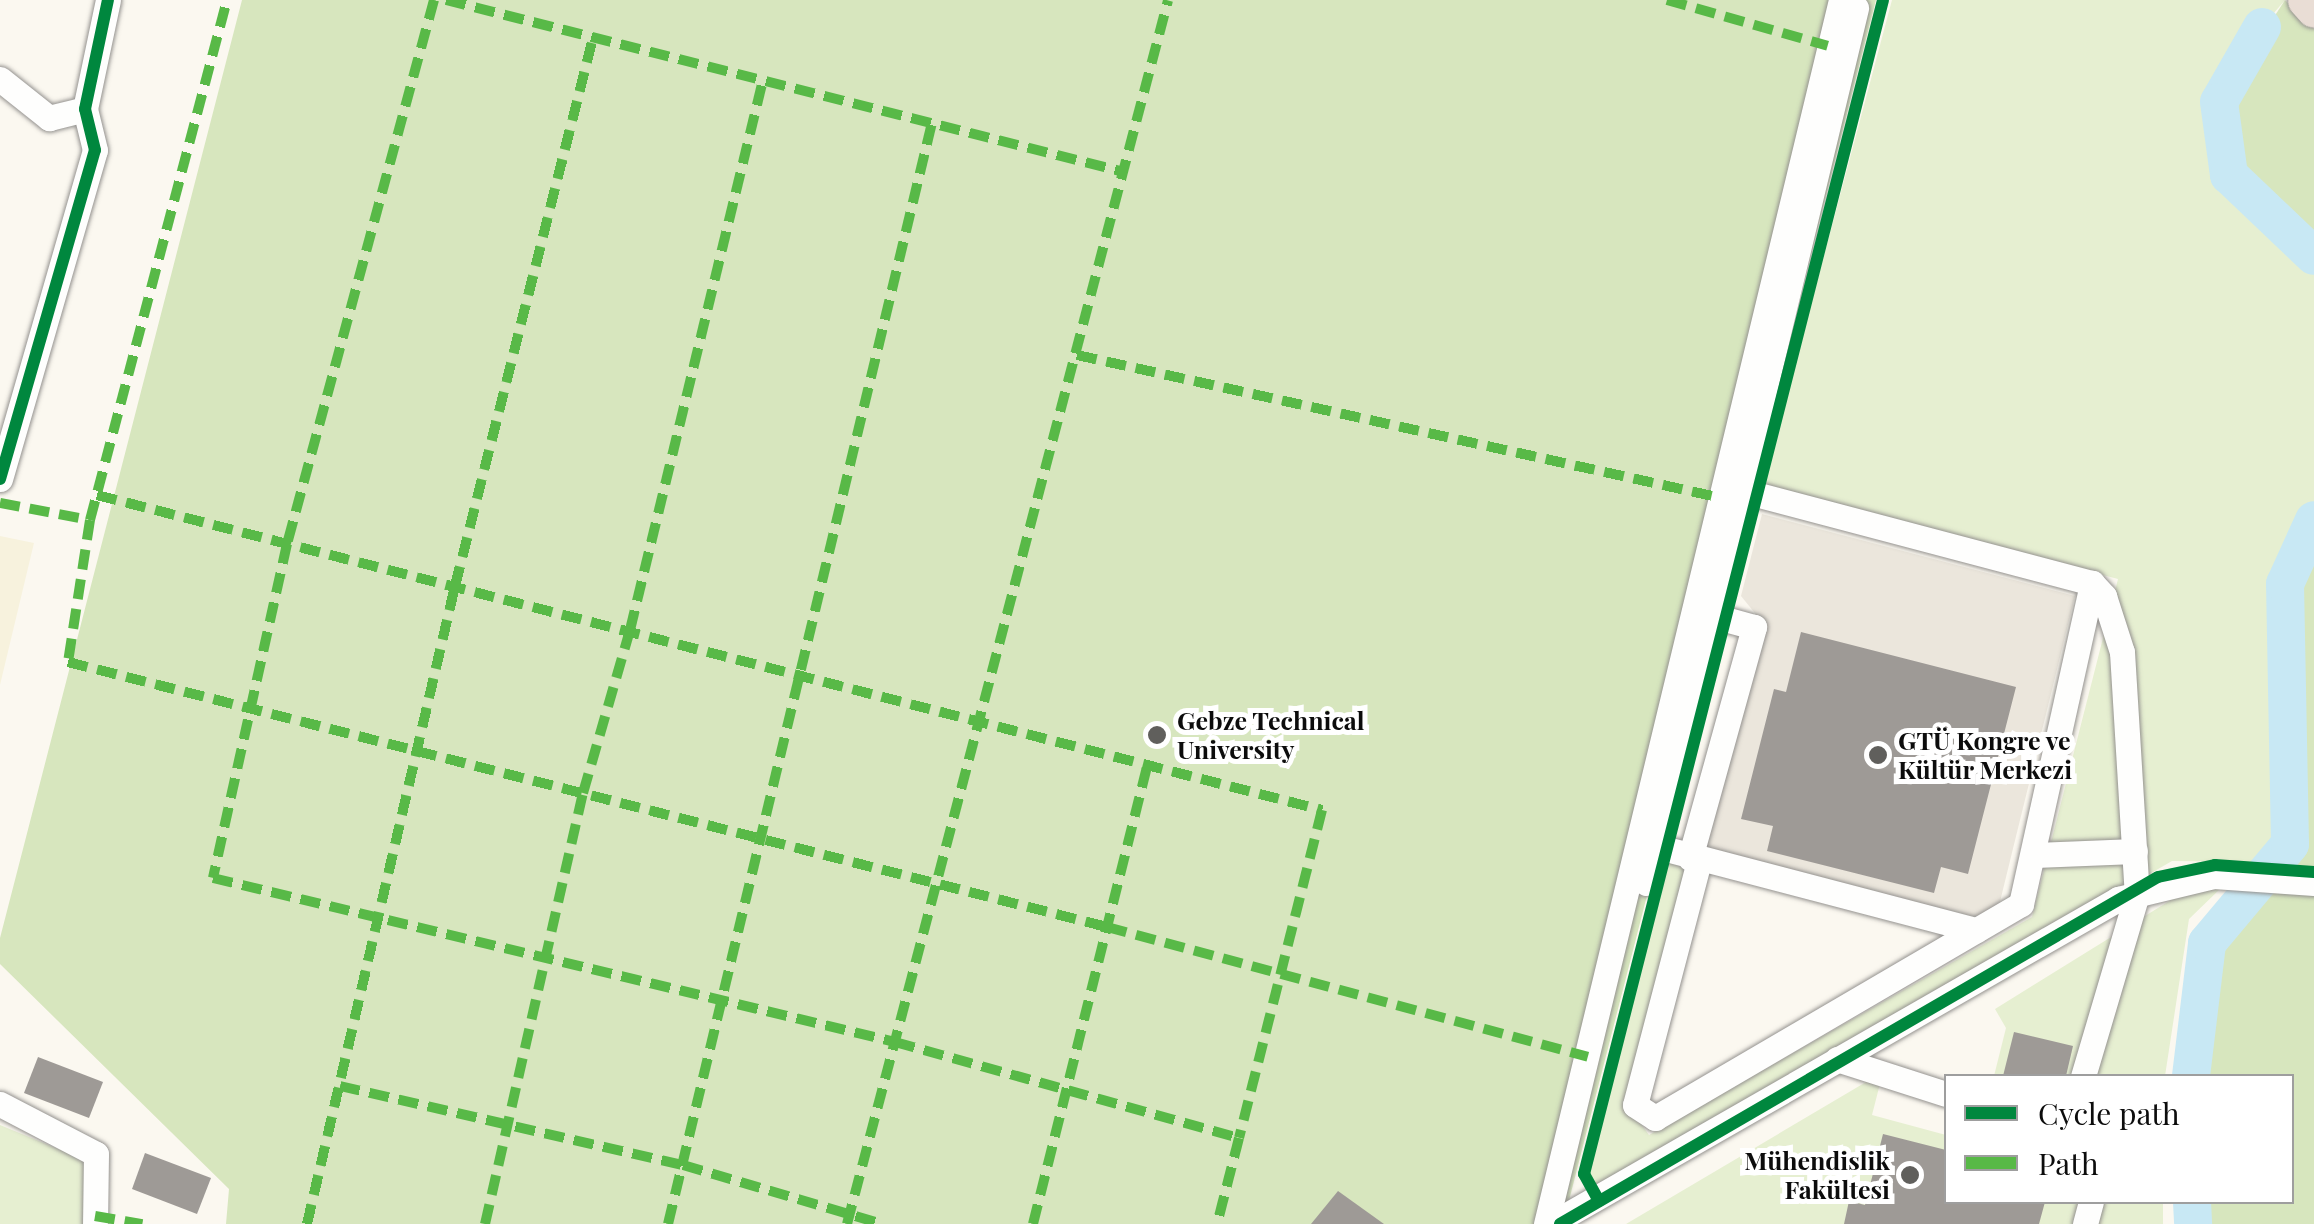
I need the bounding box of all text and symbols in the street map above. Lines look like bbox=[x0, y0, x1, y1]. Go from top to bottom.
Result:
place label: Gebze Technical University bbox=[1177, 706, 1365, 765]
marker: Gebze Technical University bbox=[1146, 724, 1168, 746]
place label: GTÜ Kongre ve Kültür Merkezi bbox=[1898, 726, 2073, 785]
marker: GTÜ Kongre ve Kültür Merkezi bbox=[1867, 744, 1889, 766]
legend bbox=[1944, 1074, 2294, 1204]
text: Cycle path bbox=[2038, 1093, 2180, 1133]
text: Path bbox=[2038, 1143, 2099, 1183]
place label: Mühendislik Fakültesi bbox=[1744, 1146, 1890, 1205]
marker: Mühendislik Fakültesi bbox=[1899, 1164, 1921, 1186]

